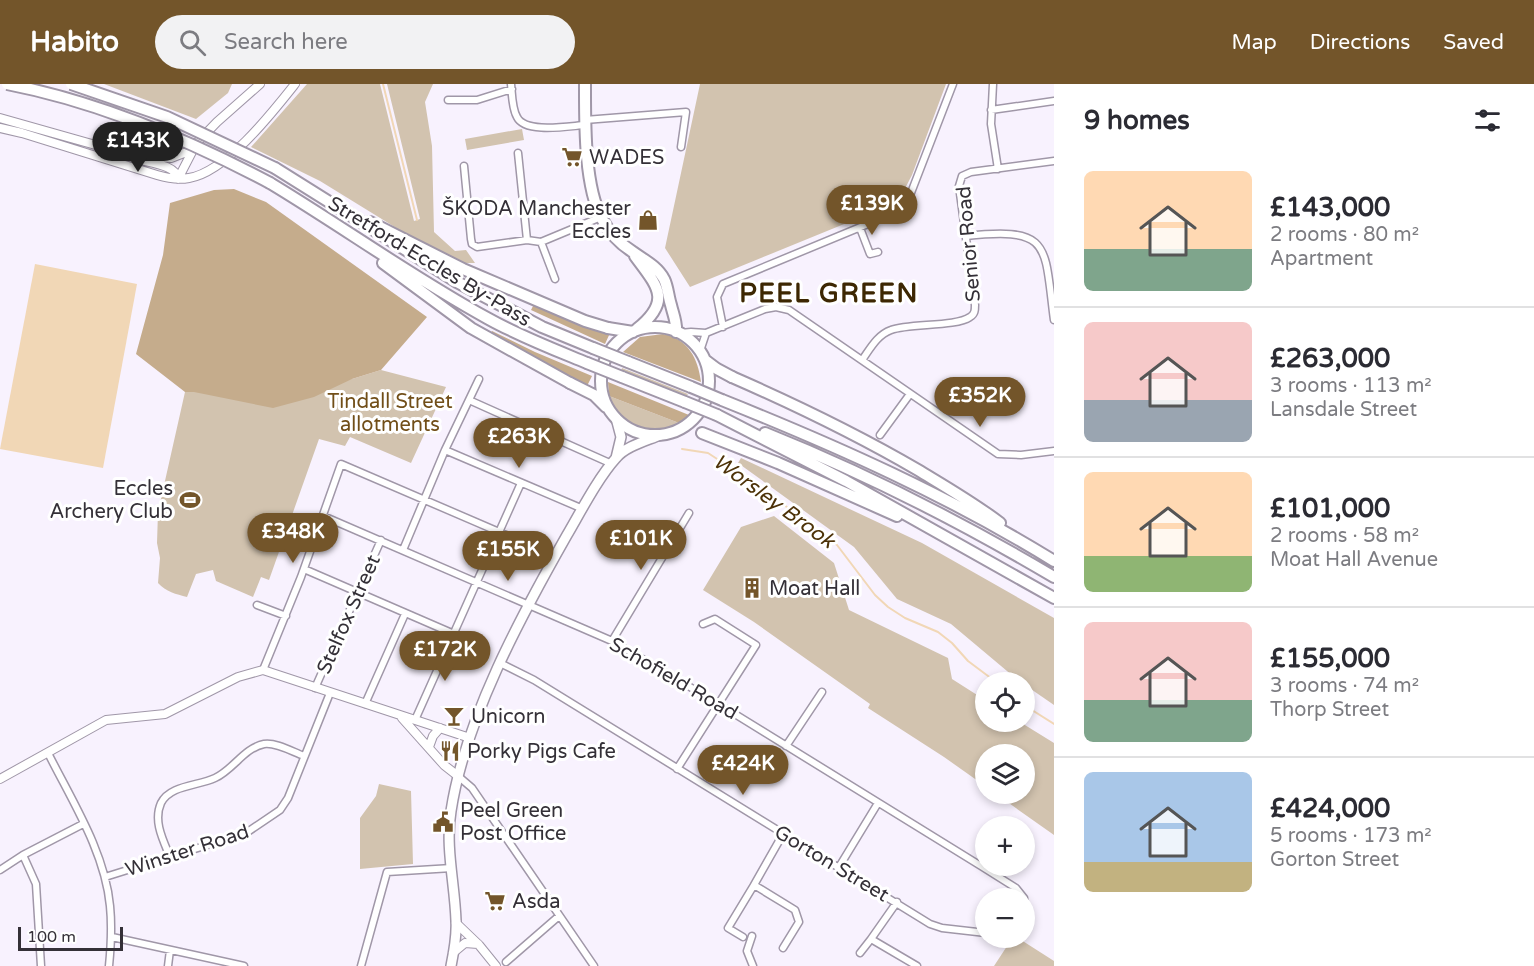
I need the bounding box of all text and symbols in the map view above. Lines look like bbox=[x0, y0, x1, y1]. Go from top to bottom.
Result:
search box bbox=[155, 15, 575, 69]
text: Habito bbox=[30, 25, 119, 59]
icon: search bbox=[176, 26, 209, 59]
text: Search here bbox=[224, 29, 348, 55]
text: Map bbox=[1231, 30, 1277, 55]
text: Directions bbox=[1310, 30, 1410, 55]
text: Saved bbox=[1443, 30, 1504, 55]
icon: filters bbox=[1471, 104, 1504, 137]
text: 9 homes bbox=[1084, 105, 1190, 136]
pin: £143K bbox=[96, 122, 180, 173]
text: £143K bbox=[106, 129, 170, 153]
supermarket icon: WADES bbox=[560, 145, 584, 169]
place label: WADES bbox=[589, 146, 664, 170]
pin: £139K bbox=[830, 185, 914, 236]
street label: Senior Road bbox=[952, 185, 986, 303]
street label: Stretford-Eccles By-Pass bbox=[324, 192, 535, 332]
text: £139K bbox=[840, 192, 904, 216]
text: £143,000 bbox=[1270, 192, 1390, 223]
icon: home bbox=[1132, 195, 1204, 267]
place label: ŠKODA Manchester Eccles bbox=[442, 196, 631, 244]
shop icon: ŠKODA Manchester Eccles bbox=[636, 208, 660, 232]
text: 2 rooms · 80 m² bbox=[1270, 223, 1419, 247]
text: Apartment bbox=[1270, 247, 1373, 271]
district label: PEEL GREEN bbox=[739, 278, 919, 309]
text: £263,000 bbox=[1270, 343, 1390, 374]
icon: home bbox=[1132, 346, 1204, 418]
text: 3 rooms · 113 m² bbox=[1270, 374, 1432, 398]
pin: £352K bbox=[938, 377, 1022, 428]
text: £352K bbox=[948, 384, 1012, 408]
park label: Tindall Street allotments bbox=[327, 390, 453, 437]
text: Lansdale Street bbox=[1270, 398, 1417, 422]
pin: £263K bbox=[477, 418, 561, 469]
text: £263K bbox=[487, 425, 551, 449]
water label: Worsley Brook bbox=[708, 449, 841, 555]
place label: Eccles Archery Club bbox=[49, 477, 173, 524]
sports icon: Eccles Archery Club bbox=[178, 488, 202, 512]
text: £101,000 bbox=[1270, 493, 1390, 524]
icon: home bbox=[1132, 496, 1204, 568]
pin: £348K bbox=[251, 513, 335, 564]
text: £348K bbox=[261, 520, 325, 544]
pin: £101K bbox=[599, 520, 683, 571]
text: 2 rooms · 58 m² bbox=[1270, 524, 1419, 548]
text: £101K bbox=[609, 527, 673, 551]
pin: £155K bbox=[466, 531, 550, 582]
text: £155K bbox=[476, 538, 540, 562]
text: Moat Hall Avenue bbox=[1270, 548, 1438, 572]
street label: Stelfox Street bbox=[312, 551, 386, 678]
building icon: Moat Hall bbox=[740, 576, 764, 600]
place label: Moat Hall bbox=[769, 577, 860, 601]
pin: £172K bbox=[403, 631, 487, 682]
street label: Schofield Road bbox=[605, 632, 742, 725]
text: £172K bbox=[413, 638, 477, 662]
text: £155,000 bbox=[1270, 643, 1390, 674]
icon: home bbox=[1132, 646, 1204, 718]
map controls bbox=[975, 672, 1035, 948]
button: locate bbox=[975, 672, 1035, 732]
text: 3 rooms · 74 m² bbox=[1270, 674, 1419, 698]
text: Thorp Street bbox=[1270, 698, 1389, 722]
bar icon: Unicorn bbox=[442, 704, 466, 728]
place label: Unicorn bbox=[471, 705, 546, 729]
restaurant icon: Porky Pigs Cafe bbox=[438, 739, 462, 763]
place label: Porky Pigs Cafe bbox=[467, 740, 616, 764]
button: layers bbox=[975, 744, 1035, 804]
pin: £424K bbox=[701, 745, 785, 796]
text: £424K bbox=[711, 752, 775, 776]
text: £424,000 bbox=[1270, 793, 1390, 824]
icon: home bbox=[1132, 796, 1204, 868]
place label: Peel Green Post Office bbox=[460, 799, 566, 846]
public building icon: Peel Green Post Office bbox=[431, 810, 455, 834]
button: + bbox=[975, 816, 1035, 876]
street label: Winster Road bbox=[122, 820, 252, 882]
street label: Gorton Street bbox=[770, 820, 893, 908]
text: 5 rooms · 173 m² bbox=[1270, 824, 1432, 848]
text: Gorton Street bbox=[1270, 848, 1399, 872]
button: − bbox=[975, 888, 1035, 948]
supermarket icon: Asda bbox=[483, 889, 507, 913]
place label: Asda bbox=[512, 890, 560, 914]
scale bar bbox=[18, 924, 123, 952]
text: 100 m bbox=[27, 927, 76, 947]

